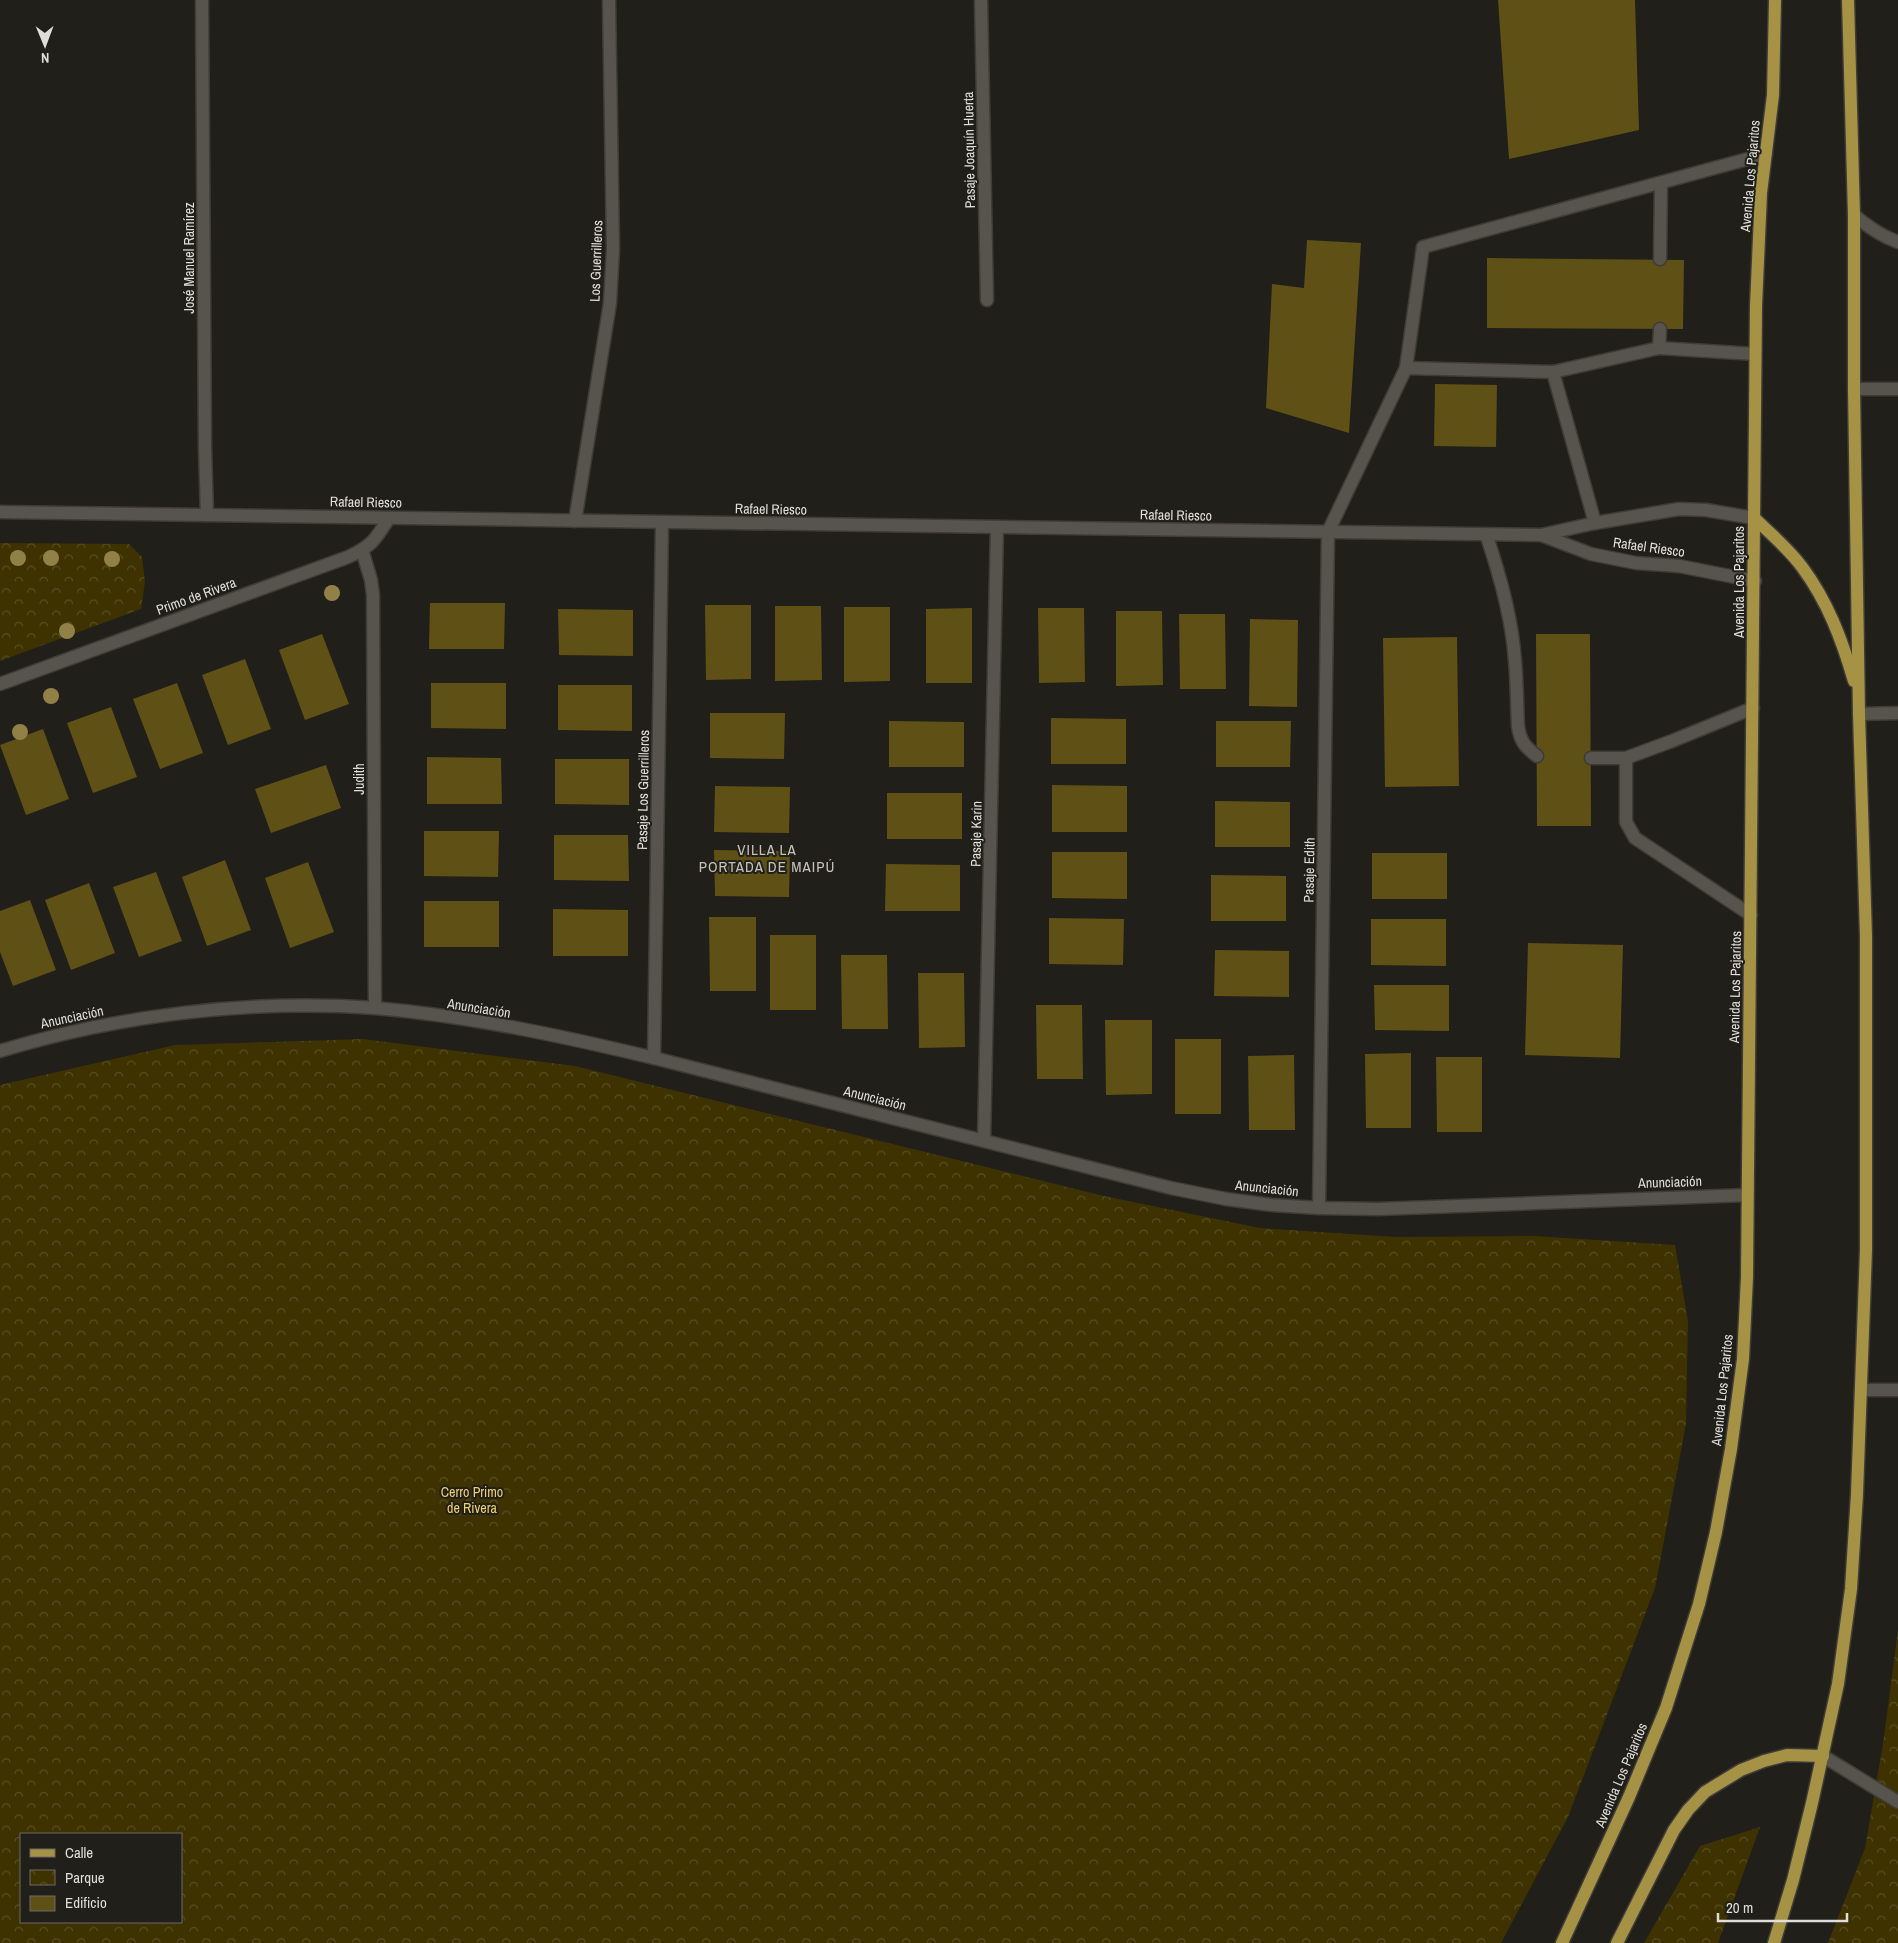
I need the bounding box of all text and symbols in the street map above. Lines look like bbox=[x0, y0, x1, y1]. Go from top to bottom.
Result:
north arrow bbox=[20, 20, 70, 70]
text: N bbox=[41, 49, 50, 67]
street label: Pasaje Joaquín Huerta bbox=[959, 91, 979, 209]
street label: Avenida Los Pajaritos bbox=[1736, 119, 1764, 234]
street label: José Manuel Ramírez bbox=[180, 202, 198, 314]
street label: Los Guerrilleros bbox=[586, 220, 606, 302]
street label: Rafael Riesco bbox=[330, 492, 402, 512]
street label: Rafael Riesco bbox=[735, 499, 807, 519]
street label: Rafael Riesco bbox=[1140, 505, 1212, 525]
street label: Avenida Los Pajaritos bbox=[1730, 526, 1748, 639]
street label: Rafael Riesco bbox=[1612, 533, 1686, 561]
street label: Primo de Rivera bbox=[154, 573, 239, 619]
street label: Pasaje Los Guerrilleros bbox=[633, 730, 653, 850]
street label: Judith bbox=[350, 763, 368, 795]
street label: Pasaje Karin bbox=[966, 801, 986, 867]
street label: Pasaje Edith bbox=[1299, 837, 1319, 903]
district label: VILLA LA PORTADA DE MAIPÚ bbox=[699, 839, 835, 877]
street label: Avenida Los Pajaritos bbox=[1725, 931, 1745, 1044]
street label: Anunciación bbox=[445, 994, 512, 1022]
street label: Anunciación bbox=[38, 1002, 105, 1033]
street label: Anunciación bbox=[841, 1081, 908, 1114]
street label: Anunciación bbox=[1637, 1172, 1702, 1192]
street label: Anunciación bbox=[1233, 1176, 1300, 1200]
street label: Avenida Los Pajaritos bbox=[1707, 1333, 1737, 1448]
park label: Cerro Primo de Rivera bbox=[441, 1483, 503, 1517]
street label: Avenida Los Pajaritos bbox=[1590, 1720, 1651, 1831]
legend bbox=[20, 1833, 182, 1923]
text: Calle bbox=[65, 1842, 93, 1863]
text: Parque bbox=[65, 1867, 105, 1888]
scale bar bbox=[1718, 1890, 1847, 1922]
text: Edificio bbox=[65, 1892, 107, 1913]
text: 20 m bbox=[1726, 1897, 1753, 1918]

